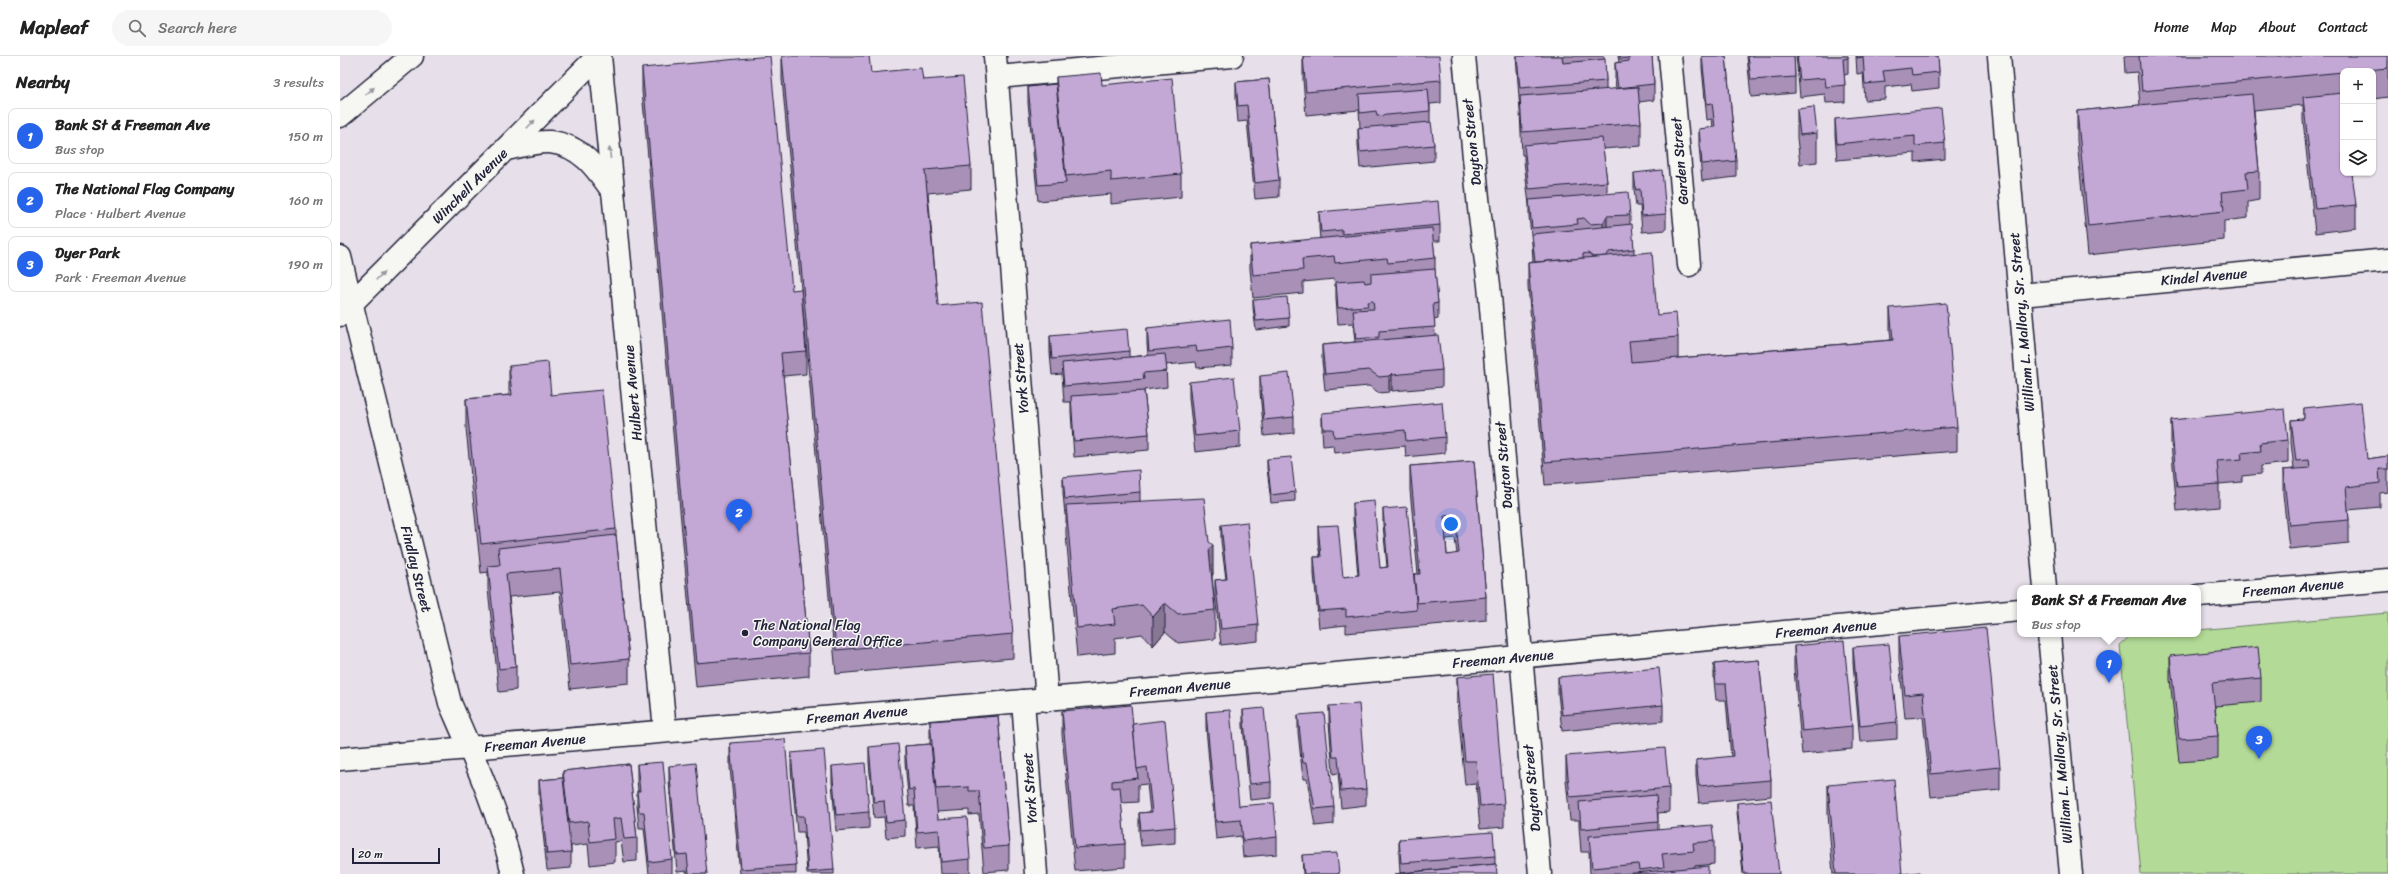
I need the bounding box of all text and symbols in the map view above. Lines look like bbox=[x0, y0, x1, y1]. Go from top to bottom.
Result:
search box bbox=[112, 10, 392, 46]
text: Mapleaf bbox=[20, 11, 88, 44]
text: Search here bbox=[158, 15, 237, 41]
text: Home bbox=[2154, 15, 2189, 40]
text: Map bbox=[2211, 15, 2237, 40]
text: About bbox=[2259, 15, 2296, 40]
text: Contact bbox=[2318, 15, 2368, 40]
icon: search bbox=[126, 17, 148, 39]
text: Nearby bbox=[16, 67, 70, 97]
map controls bbox=[2340, 68, 2376, 176]
button: + bbox=[2340, 68, 2376, 104]
text: 3 results bbox=[273, 71, 324, 94]
one-way arrow bbox=[365, 86, 375, 95]
street label: Dayton Street bbox=[1455, 96, 1489, 187]
button: − bbox=[2340, 104, 2376, 140]
text: Bank St & Freeman Ave bbox=[55, 112, 210, 138]
street label: Garden Street bbox=[1664, 115, 1696, 206]
one-way arrow bbox=[526, 119, 535, 129]
text: 1 bbox=[27, 125, 33, 148]
text: 150 m bbox=[288, 125, 323, 148]
text: Bus stop bbox=[55, 138, 104, 161]
button: layers bbox=[2340, 140, 2376, 176]
street label: Winchell Avenue bbox=[426, 142, 514, 230]
one-way arrow bbox=[606, 147, 613, 160]
text: The National Flag Company bbox=[55, 176, 234, 202]
text: 2 bbox=[26, 189, 34, 212]
text: 160 m bbox=[288, 189, 323, 212]
text: Place · Hulbert Avenue bbox=[55, 202, 186, 225]
street label: William L. Mallory, Sr. Street bbox=[2002, 231, 2042, 413]
text: Dyer Park bbox=[55, 240, 120, 266]
text: 3 bbox=[26, 253, 34, 276]
text: 190 m bbox=[288, 253, 323, 276]
street label: Kindel Avenue bbox=[2160, 261, 2248, 293]
text: Park · Freeman Avenue bbox=[55, 266, 186, 289]
one-way arrow bbox=[375, 271, 385, 281]
street label: York Street bbox=[1005, 342, 1037, 414]
street label: Hulbert Avenue bbox=[616, 344, 650, 442]
street label: Dayton Street bbox=[1488, 419, 1520, 510]
pin: 2 bbox=[726, 499, 752, 532]
your location bbox=[1441, 514, 1461, 534]
street label: Findlay Street bbox=[393, 523, 439, 615]
street label: Freeman Avenue bbox=[2241, 571, 2345, 605]
popup bbox=[2017, 585, 2201, 637]
text: Bank St & Freeman Ave bbox=[2031, 587, 2187, 613]
street label: Freeman Avenue bbox=[1774, 612, 1878, 646]
place label: The National Flag Company General Office bbox=[753, 613, 902, 654]
text: Bus stop bbox=[2031, 613, 2081, 636]
marker: The National Flag Company General Office bbox=[740, 628, 750, 638]
street label: Freeman Avenue bbox=[1451, 642, 1555, 676]
pin: 1 bbox=[2096, 650, 2122, 683]
street label: William L. Mallory, Sr. Street bbox=[2040, 663, 2080, 845]
street label: Freeman Avenue bbox=[1128, 671, 1232, 705]
street label: Freeman Avenue bbox=[805, 698, 909, 732]
street label: Freeman Avenue bbox=[483, 726, 587, 760]
pin: 3 bbox=[2246, 726, 2272, 759]
street label: Dayton Street bbox=[1516, 742, 1548, 833]
street label: York Street bbox=[1015, 752, 1045, 824]
text: 20 m bbox=[358, 845, 383, 864]
scale bar bbox=[352, 846, 440, 865]

